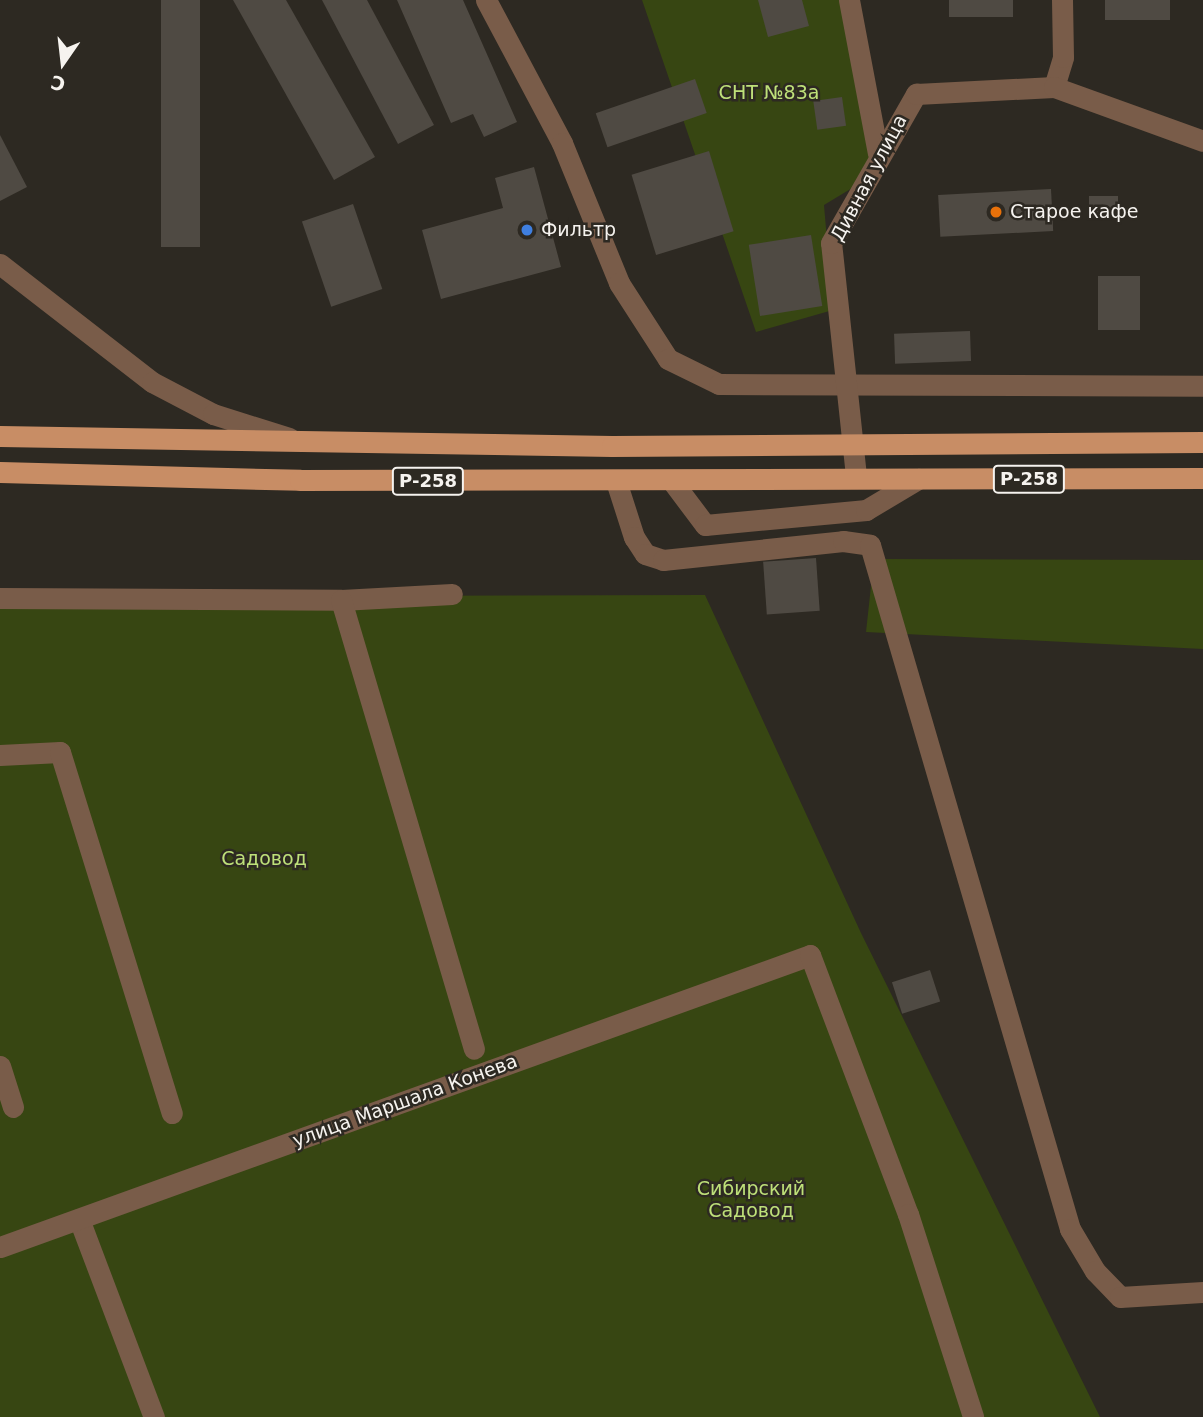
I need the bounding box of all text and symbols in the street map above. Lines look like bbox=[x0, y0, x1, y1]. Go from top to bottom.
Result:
north arrow bbox=[28, 28, 98, 98]
text: С bbox=[48, 71, 67, 96]
park label: СНТ №83а bbox=[719, 82, 819, 104]
street label: Дивная улица bbox=[826, 111, 912, 245]
place label: Старое кафе bbox=[1010, 201, 1138, 223]
marker: Старое кафе bbox=[988, 204, 1004, 220]
place label: Фильтр bbox=[541, 219, 616, 241]
marker: Фильтр bbox=[519, 222, 535, 238]
road number: Р-258 bbox=[992, 464, 1066, 494]
road number: Р-258 bbox=[391, 466, 465, 495]
park label: Садовод bbox=[221, 848, 307, 870]
street label: улица Маршала Конева bbox=[290, 1050, 520, 1152]
park label: Сибирский Садовод bbox=[697, 1178, 805, 1222]

